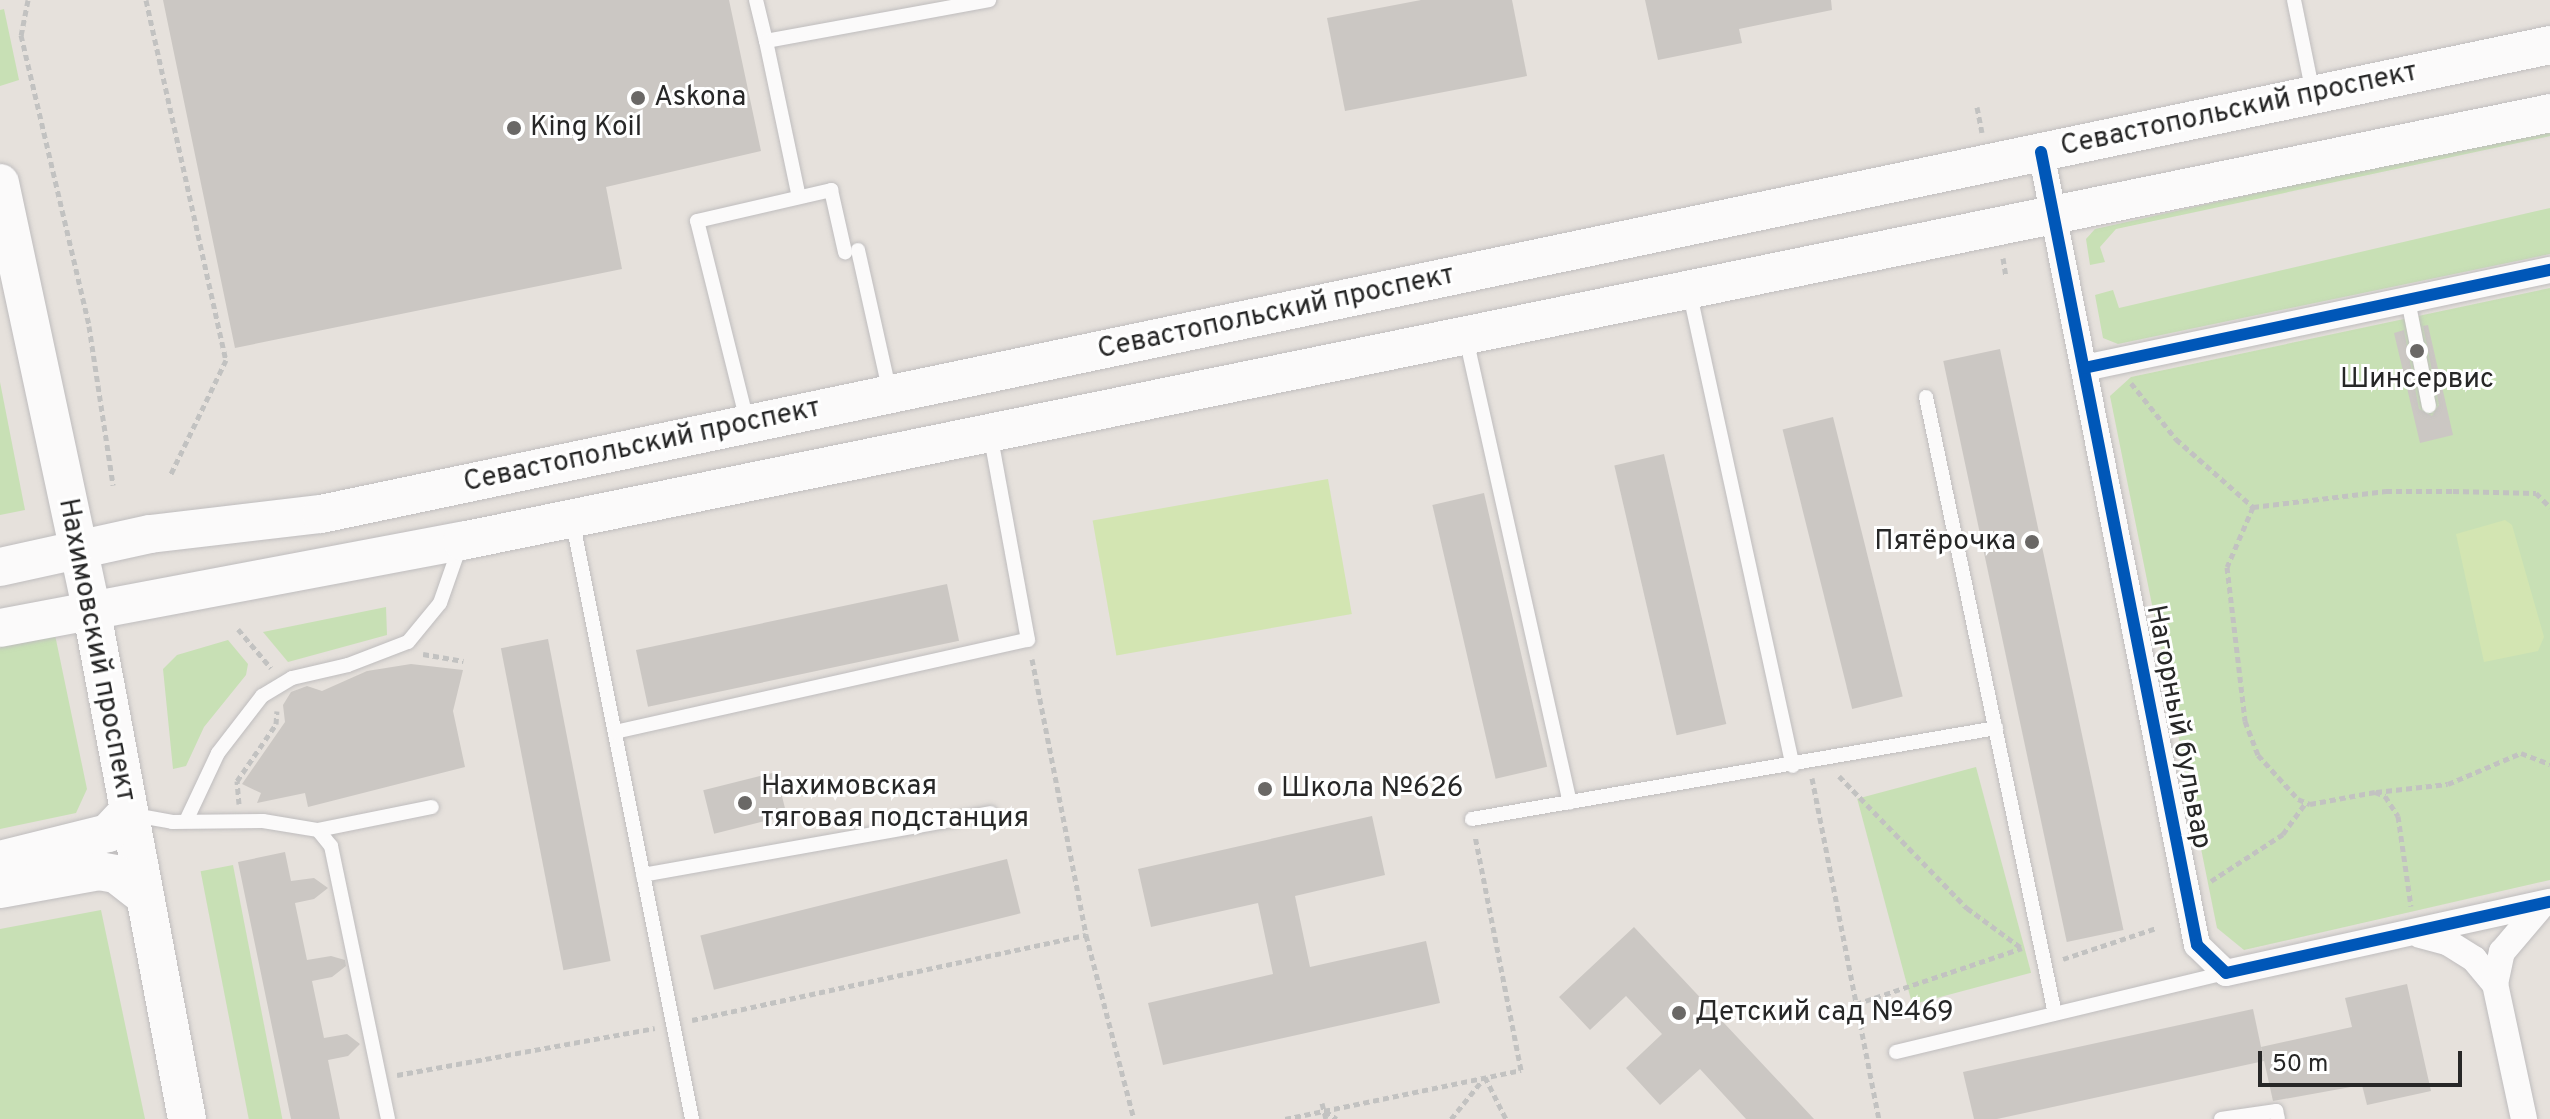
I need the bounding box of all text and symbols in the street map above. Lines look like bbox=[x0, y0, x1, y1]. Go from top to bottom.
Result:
street label: Севастопольский проспект bbox=[2058, 56, 2420, 164]
place label: Askona bbox=[654, 81, 746, 115]
marker: Askona bbox=[629, 89, 647, 107]
place label: King Koil bbox=[530, 111, 642, 145]
marker: King Koil bbox=[505, 119, 523, 137]
street label: Севастопольский проспект bbox=[1095, 259, 1457, 367]
marker: Шинсервис bbox=[2408, 342, 2426, 360]
place label: Шинсервис bbox=[2340, 363, 2494, 397]
street label: Севастопольский проспект bbox=[461, 392, 823, 500]
street label: Нахимовский проспект bbox=[50, 496, 142, 804]
place label: Пятёрочка bbox=[1874, 525, 2016, 559]
marker: Пятёрочка bbox=[2023, 533, 2041, 551]
street label: Нагорный бульвар bbox=[2138, 602, 2218, 852]
place label: Нахимовская тяговая подстанция bbox=[761, 770, 1029, 836]
place label: Школа №626 bbox=[1281, 772, 1464, 806]
marker: Школа №626 bbox=[1256, 780, 1274, 798]
marker: Нахимовская тяговая подстанция bbox=[736, 794, 754, 812]
place label: Детский сад №469 bbox=[1695, 996, 1954, 1030]
marker: Детский сад №469 bbox=[1670, 1004, 1688, 1022]
scale bar bbox=[2262, 1035, 2466, 1085]
text: 50 m bbox=[2272, 1050, 2328, 1080]

